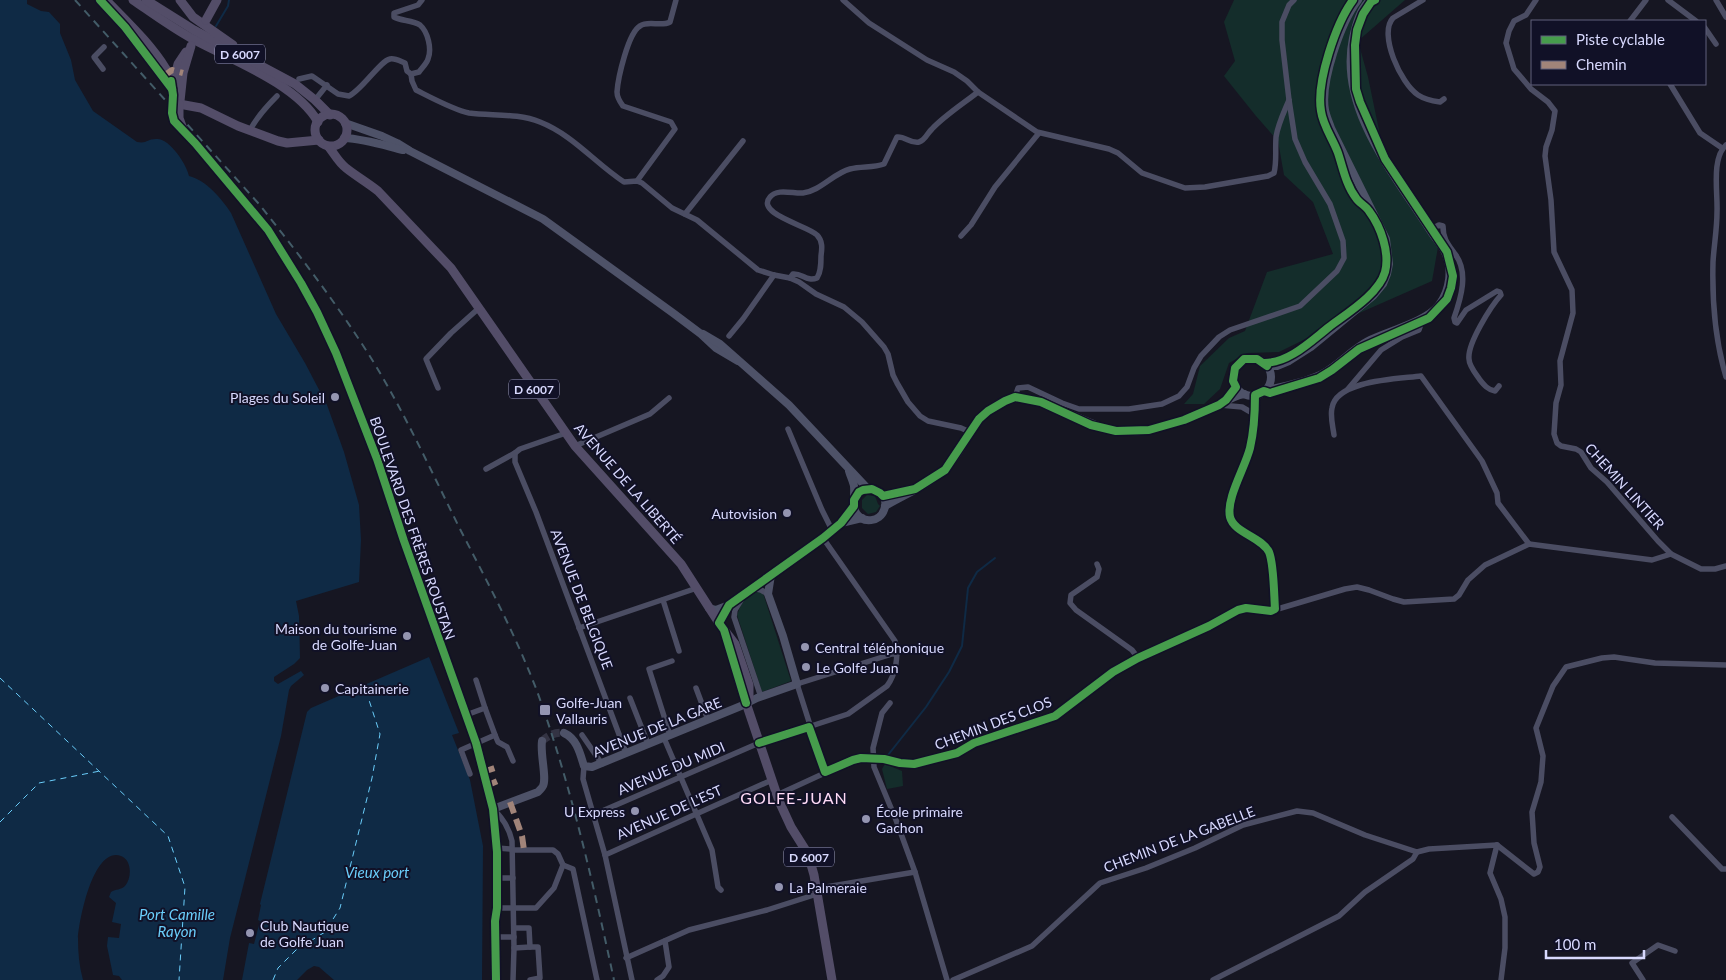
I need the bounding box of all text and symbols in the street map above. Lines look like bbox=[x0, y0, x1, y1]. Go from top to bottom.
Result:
legend bbox=[1531, 20, 1706, 85]
text: Piste cyclable bbox=[1576, 30, 1665, 48]
road number: D 6007 bbox=[215, 44, 265, 64]
text: Chemin bbox=[1576, 55, 1627, 73]
road number: D 6007 bbox=[509, 379, 559, 398]
place label: Plages du Soleil bbox=[230, 389, 325, 406]
marker: Plages du Soleil bbox=[329, 391, 341, 403]
street label: BOULEVARD DES FRÈRES ROUSTAN bbox=[367, 414, 459, 642]
street label: AVENUE DE LA LIBERTÉ bbox=[571, 419, 685, 547]
street label: CHEMIN LINTIER bbox=[1582, 439, 1668, 533]
place label: Autovision bbox=[711, 505, 777, 522]
marker: Autovision bbox=[781, 507, 793, 519]
street label: AVENUE DE BELGIQUE bbox=[547, 526, 617, 672]
place label: Maison du tourisme de Golfe-Juan bbox=[275, 620, 397, 653]
marker: Maison du tourisme de Golfe-Juan bbox=[401, 630, 413, 642]
place label: Central téléphonique bbox=[815, 639, 944, 656]
marker: Central téléphonique bbox=[799, 641, 811, 653]
place label: Le Golfe Juan bbox=[816, 659, 899, 676]
marker: Le Golfe Juan bbox=[800, 661, 812, 673]
place label: Capitainerie bbox=[335, 680, 409, 697]
marker: Capitainerie bbox=[319, 682, 331, 694]
street label: AVENUE DE LA GARE bbox=[590, 693, 724, 761]
street label: CHEMIN DES CLOS bbox=[932, 693, 1054, 753]
place label: Golfe-Juan Vallauris bbox=[556, 694, 622, 727]
marker: Golfe-Juan Vallauris bbox=[538, 703, 552, 717]
street label: AVENUE DU MIDI bbox=[615, 738, 727, 798]
street label: AVENUE DE L'EST bbox=[614, 781, 725, 843]
district label: GOLFE-JUAN bbox=[740, 788, 848, 807]
street label: CHEMIN DE LA GABELLE bbox=[1101, 802, 1257, 876]
place label: U Express bbox=[564, 803, 625, 820]
place label: École primaire Gachon bbox=[876, 803, 963, 836]
marker: U Express bbox=[629, 805, 641, 817]
marker: École primaire Gachon bbox=[860, 813, 872, 825]
road number: D 6007 bbox=[784, 848, 834, 866]
water label: Vieux port bbox=[345, 863, 410, 881]
place label: La Palmeraie bbox=[789, 879, 867, 896]
marker: La Palmeraie bbox=[773, 881, 785, 893]
water label: Port Camille Rayon bbox=[139, 905, 215, 940]
place label: Club Nautique de Golfe Juan bbox=[260, 917, 349, 950]
marker: Club Nautique de Golfe Juan bbox=[244, 927, 256, 939]
scale bar bbox=[1546, 928, 1644, 960]
text: 100 m bbox=[1554, 935, 1596, 953]

